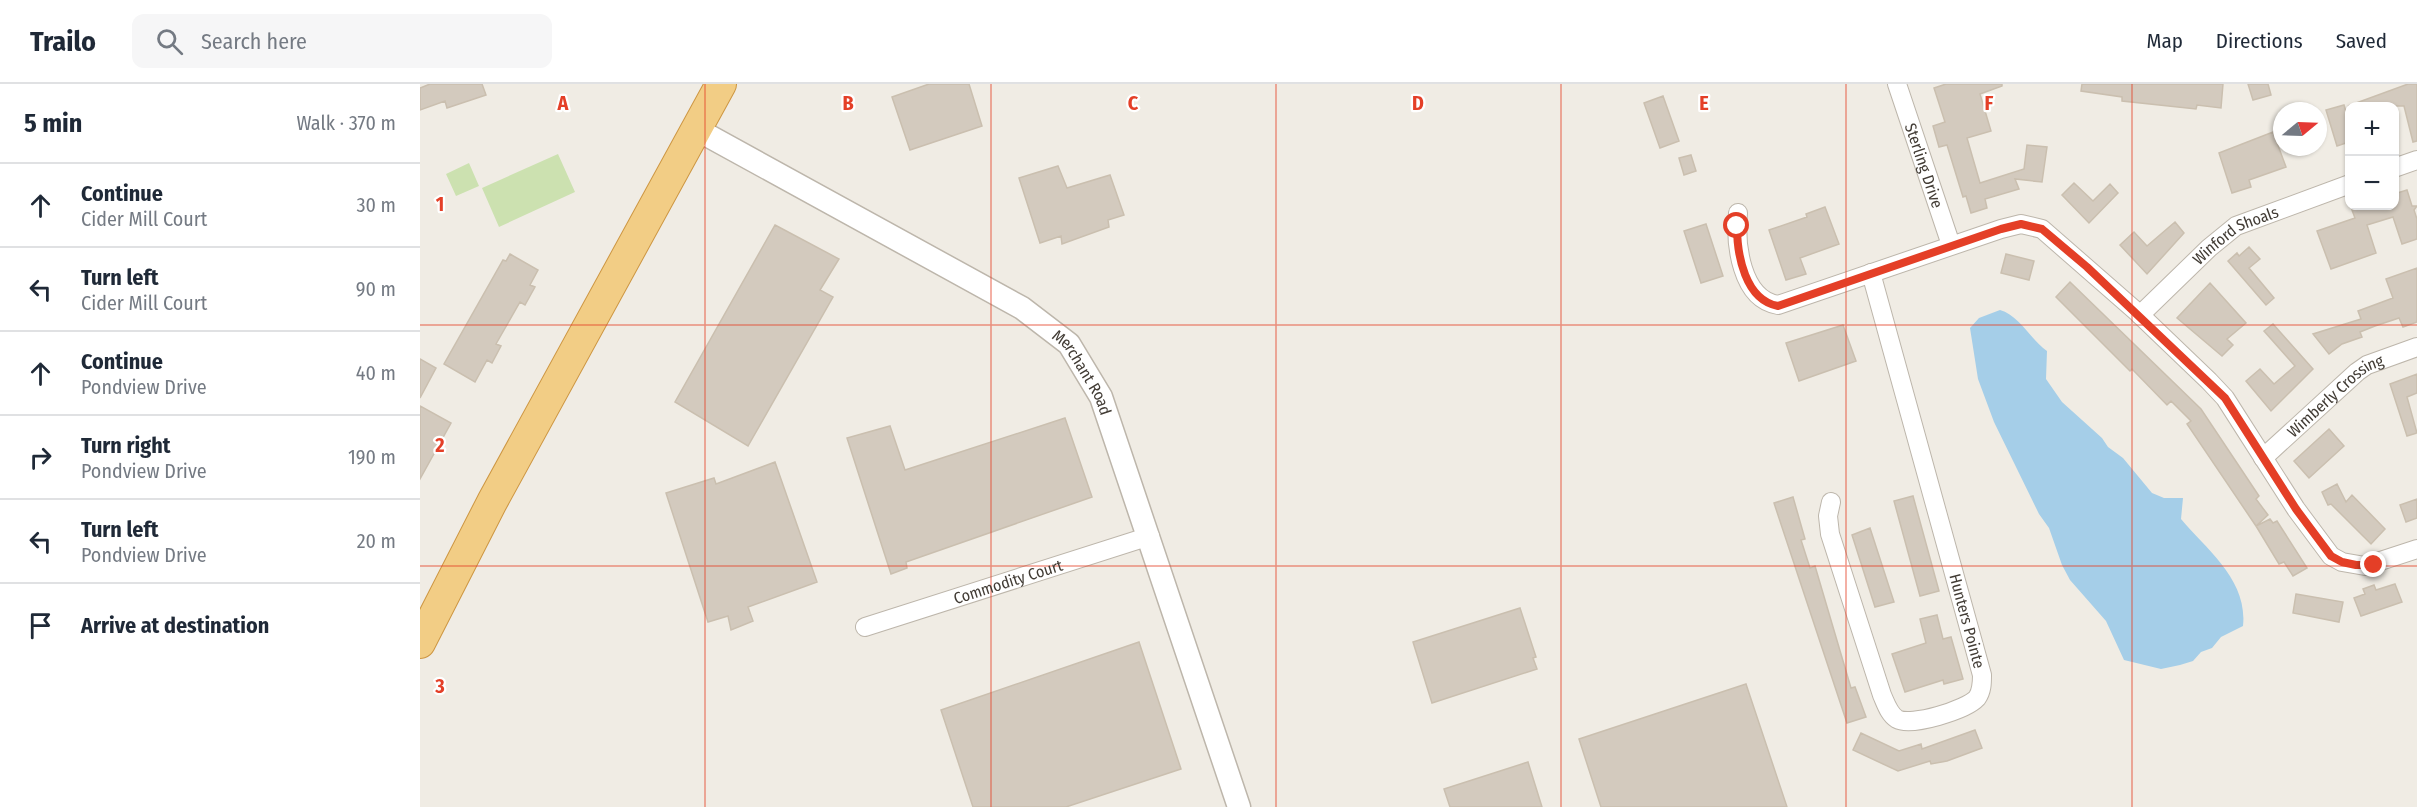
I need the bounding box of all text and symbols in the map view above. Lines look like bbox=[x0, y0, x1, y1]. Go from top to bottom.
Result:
search box bbox=[132, 14, 552, 68]
text: Trailo bbox=[30, 25, 96, 58]
icon: search bbox=[153, 25, 186, 58]
text: Search here bbox=[201, 28, 307, 55]
text: Map bbox=[2146, 28, 2183, 54]
text: Directions bbox=[2216, 28, 2303, 54]
text: Saved bbox=[2336, 28, 2387, 54]
text: A bbox=[557, 91, 570, 115]
text: B bbox=[842, 91, 854, 115]
text: C bbox=[1128, 91, 1139, 115]
text: D bbox=[1412, 91, 1424, 115]
text: E bbox=[1699, 91, 1709, 115]
text: F bbox=[1985, 91, 1994, 115]
north arrow bbox=[2273, 102, 2327, 156]
map controls bbox=[2345, 102, 2399, 210]
button: + bbox=[2345, 102, 2399, 156]
text: 5 min bbox=[24, 108, 82, 139]
text: Walk · 370 m bbox=[296, 111, 396, 135]
street label: Sterling Drive bbox=[1901, 121, 1947, 211]
button: − bbox=[2345, 156, 2399, 210]
text: Continue bbox=[81, 180, 163, 207]
icon: ahead bbox=[24, 189, 57, 222]
text: 1 bbox=[436, 192, 444, 216]
text: 30 m bbox=[356, 193, 396, 217]
street label: Winford Shoals bbox=[2188, 202, 2281, 268]
text: Cider Mill Court bbox=[81, 207, 207, 231]
route start bbox=[1723, 212, 1749, 238]
text: Turn left bbox=[81, 264, 159, 291]
icon: left bbox=[24, 273, 57, 306]
text: 90 m bbox=[356, 277, 396, 301]
text: Cider Mill Court bbox=[81, 291, 207, 315]
street label: Merchant Road bbox=[1049, 325, 1116, 417]
text: Continue bbox=[81, 348, 163, 375]
street label: Wimberly Crossing bbox=[2283, 350, 2386, 441]
icon: ahead bbox=[24, 357, 57, 390]
text: 40 m bbox=[356, 361, 396, 385]
text: Pondview Drive bbox=[81, 375, 207, 399]
text: Turn right bbox=[81, 432, 170, 459]
text: 2 bbox=[434, 433, 445, 457]
icon: right bbox=[24, 441, 57, 474]
text: 190 m bbox=[348, 445, 396, 469]
text: Pondview Drive bbox=[81, 459, 207, 483]
text: Turn left bbox=[81, 516, 159, 543]
icon: left bbox=[24, 525, 57, 558]
text: 20 m bbox=[357, 529, 396, 553]
text: Pondview Drive bbox=[81, 543, 207, 567]
route end bbox=[2360, 551, 2386, 577]
street label: Commodity Court bbox=[951, 555, 1066, 608]
street label: Hunters Pointe bbox=[1945, 572, 1989, 670]
icon: arrive bbox=[24, 609, 57, 642]
text: Arrive at destination bbox=[81, 612, 269, 639]
text: 3 bbox=[434, 674, 445, 698]

